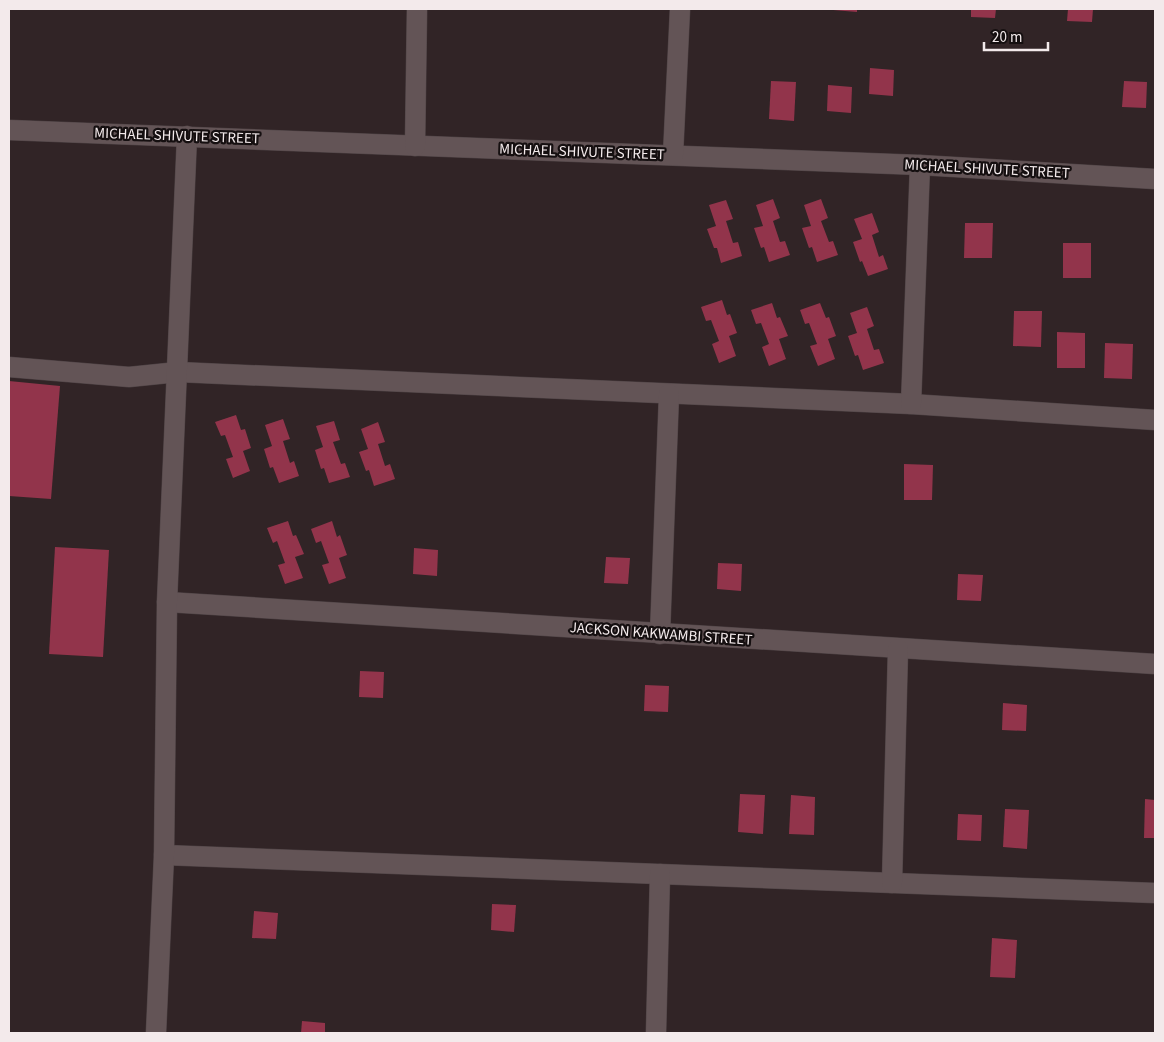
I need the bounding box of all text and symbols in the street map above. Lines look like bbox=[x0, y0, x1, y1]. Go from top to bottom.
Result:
scale bar bbox=[984, 20, 1048, 52]
text: 20 m bbox=[992, 27, 1022, 48]
street label: MICHAEL SHIVUTE STREET bbox=[94, 123, 260, 149]
street label: MICHAEL SHIVUTE STREET bbox=[499, 139, 665, 165]
street label: MICHAEL SHIVUTE STREET bbox=[904, 154, 1070, 184]
street label: JACKSON KAKWAMBI STREET bbox=[569, 617, 753, 651]

